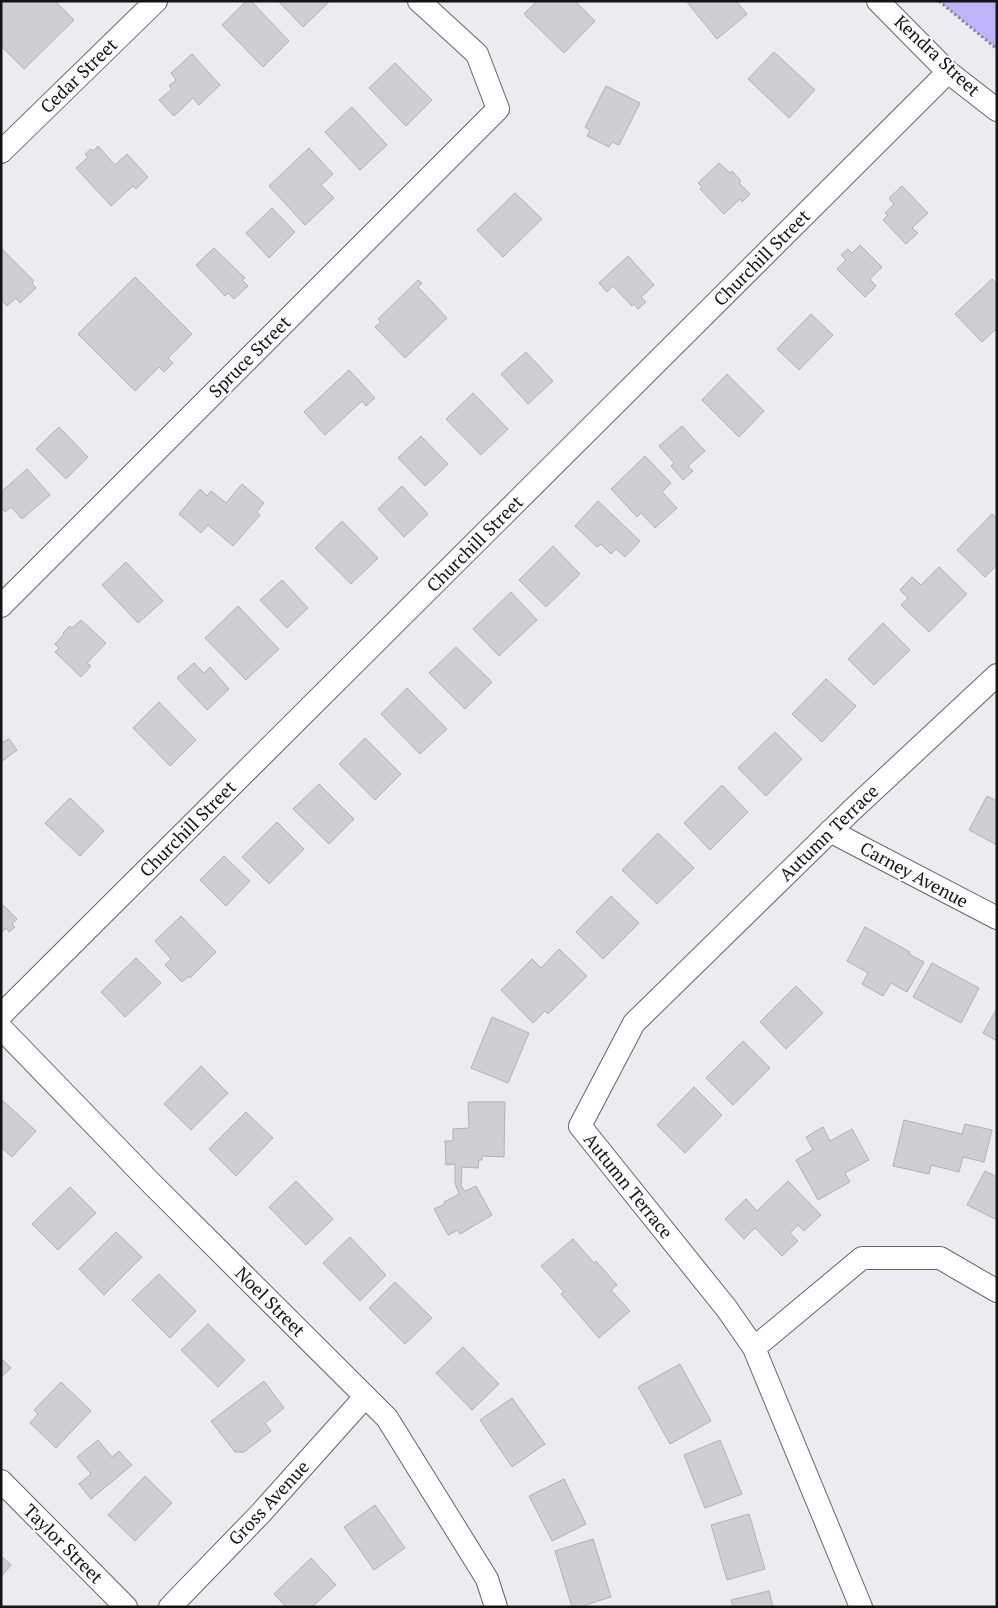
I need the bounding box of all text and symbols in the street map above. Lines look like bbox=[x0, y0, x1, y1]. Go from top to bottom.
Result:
street label: Kendra Street bbox=[890, 9, 986, 101]
street label: Cedar Street bbox=[35, 32, 122, 118]
street label: Churchill Street bbox=[708, 204, 815, 311]
street label: Spruce Street bbox=[203, 310, 296, 402]
street label: Churchill Street bbox=[421, 490, 528, 597]
street label: Churchill Street bbox=[134, 775, 241, 882]
street label: Autumn Terrace bbox=[773, 779, 883, 886]
street label: Carney Avenue bbox=[856, 836, 973, 913]
street label: Autumn Terrace bbox=[579, 1128, 679, 1243]
street label: Noel Street bbox=[230, 1261, 311, 1342]
street label: Gross Avenue bbox=[223, 1455, 314, 1550]
street label: Taylor Street bbox=[19, 1498, 109, 1589]

